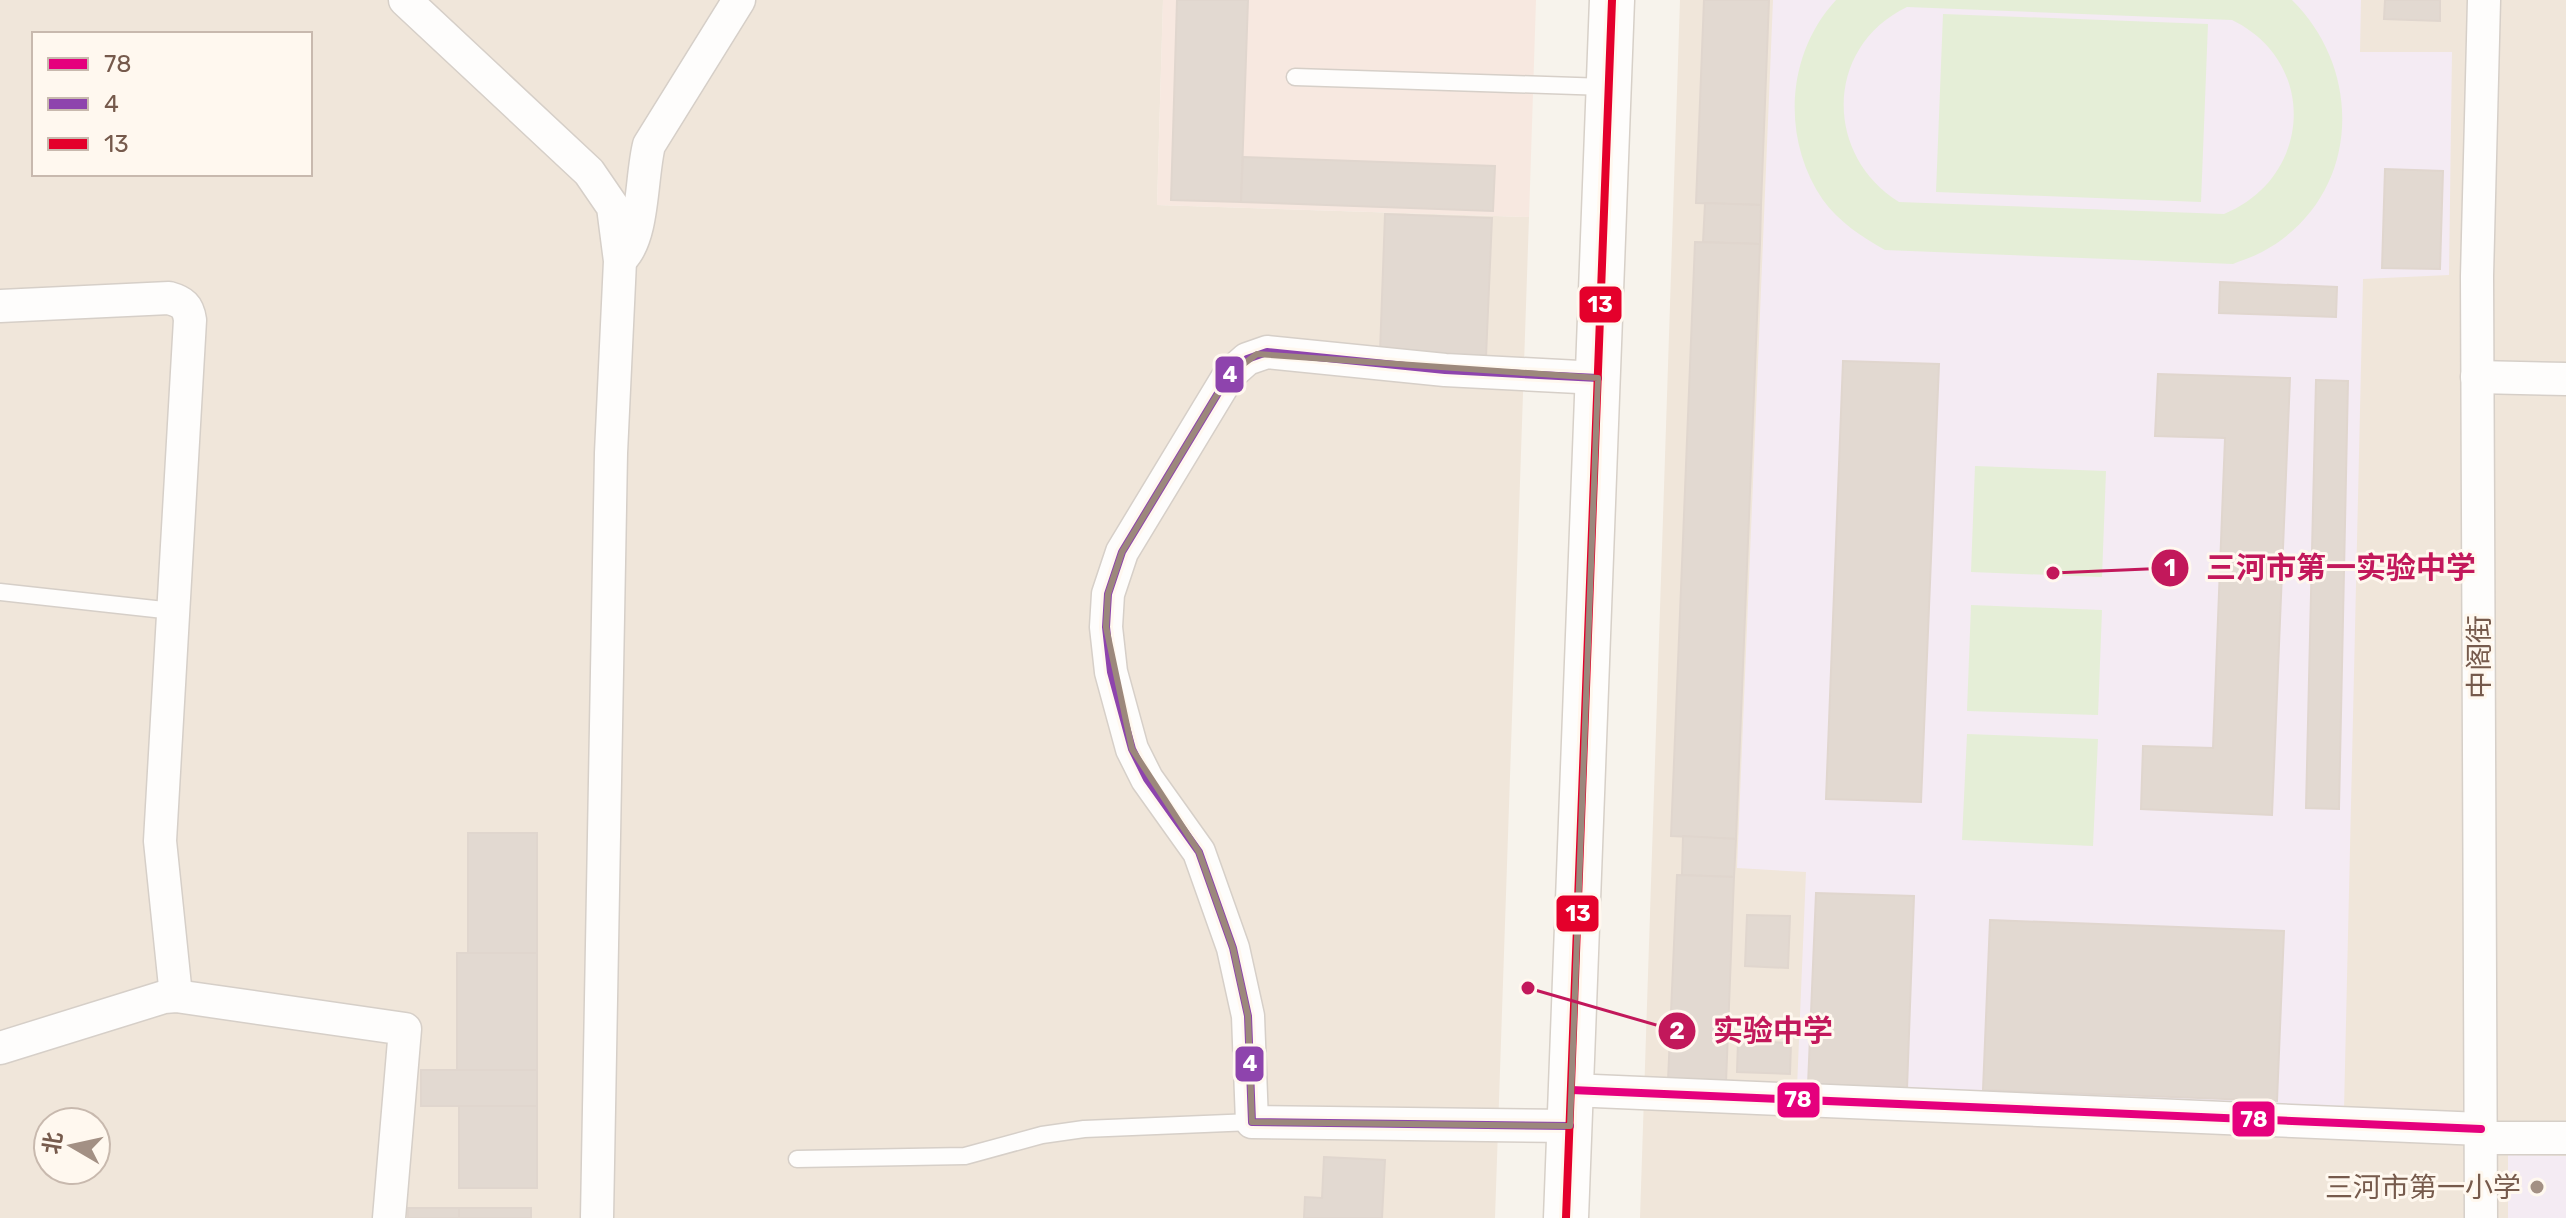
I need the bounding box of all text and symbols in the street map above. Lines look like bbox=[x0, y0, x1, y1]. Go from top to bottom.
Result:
legend bbox=[32, 32, 312, 176]
text: 78 bbox=[104, 50, 132, 78]
text: 4 bbox=[104, 90, 119, 118]
text: 13 bbox=[104, 130, 129, 158]
line badge: 13 bbox=[1578, 285, 1623, 324]
text: 13 bbox=[1587, 291, 1613, 318]
line badge: 4 bbox=[1214, 355, 1245, 394]
text: 4 bbox=[1222, 361, 1238, 388]
callout: 三河市第一实验中学 bbox=[2150, 541, 2492, 595]
text: 三河市第一实验中学 bbox=[2206, 550, 2476, 586]
text: 1 bbox=[2164, 554, 2176, 582]
street label: 中阁街 bbox=[2463, 615, 2496, 699]
line badge: 13 bbox=[1555, 894, 1600, 933]
text: 13 bbox=[1565, 900, 1591, 927]
callout: 实验中学 bbox=[1657, 1004, 1849, 1058]
text: 实验中学 bbox=[1713, 1013, 1833, 1049]
text: 2 bbox=[1669, 1017, 1685, 1045]
line badge: 4 bbox=[1234, 1045, 1265, 1083]
text: 4 bbox=[1242, 1050, 1258, 1077]
line badge: 78 bbox=[1776, 1081, 1821, 1119]
text: 78 bbox=[1784, 1086, 1812, 1113]
line badge: 78 bbox=[2231, 1100, 2276, 1138]
north arrow bbox=[32, 1106, 112, 1186]
text: 78 bbox=[2240, 1106, 2268, 1133]
text: 北 bbox=[38, 1130, 68, 1156]
place label: 三河市第一小学 bbox=[2325, 1171, 2521, 1204]
marker: 三河市第一小学 bbox=[2528, 1178, 2546, 1196]

